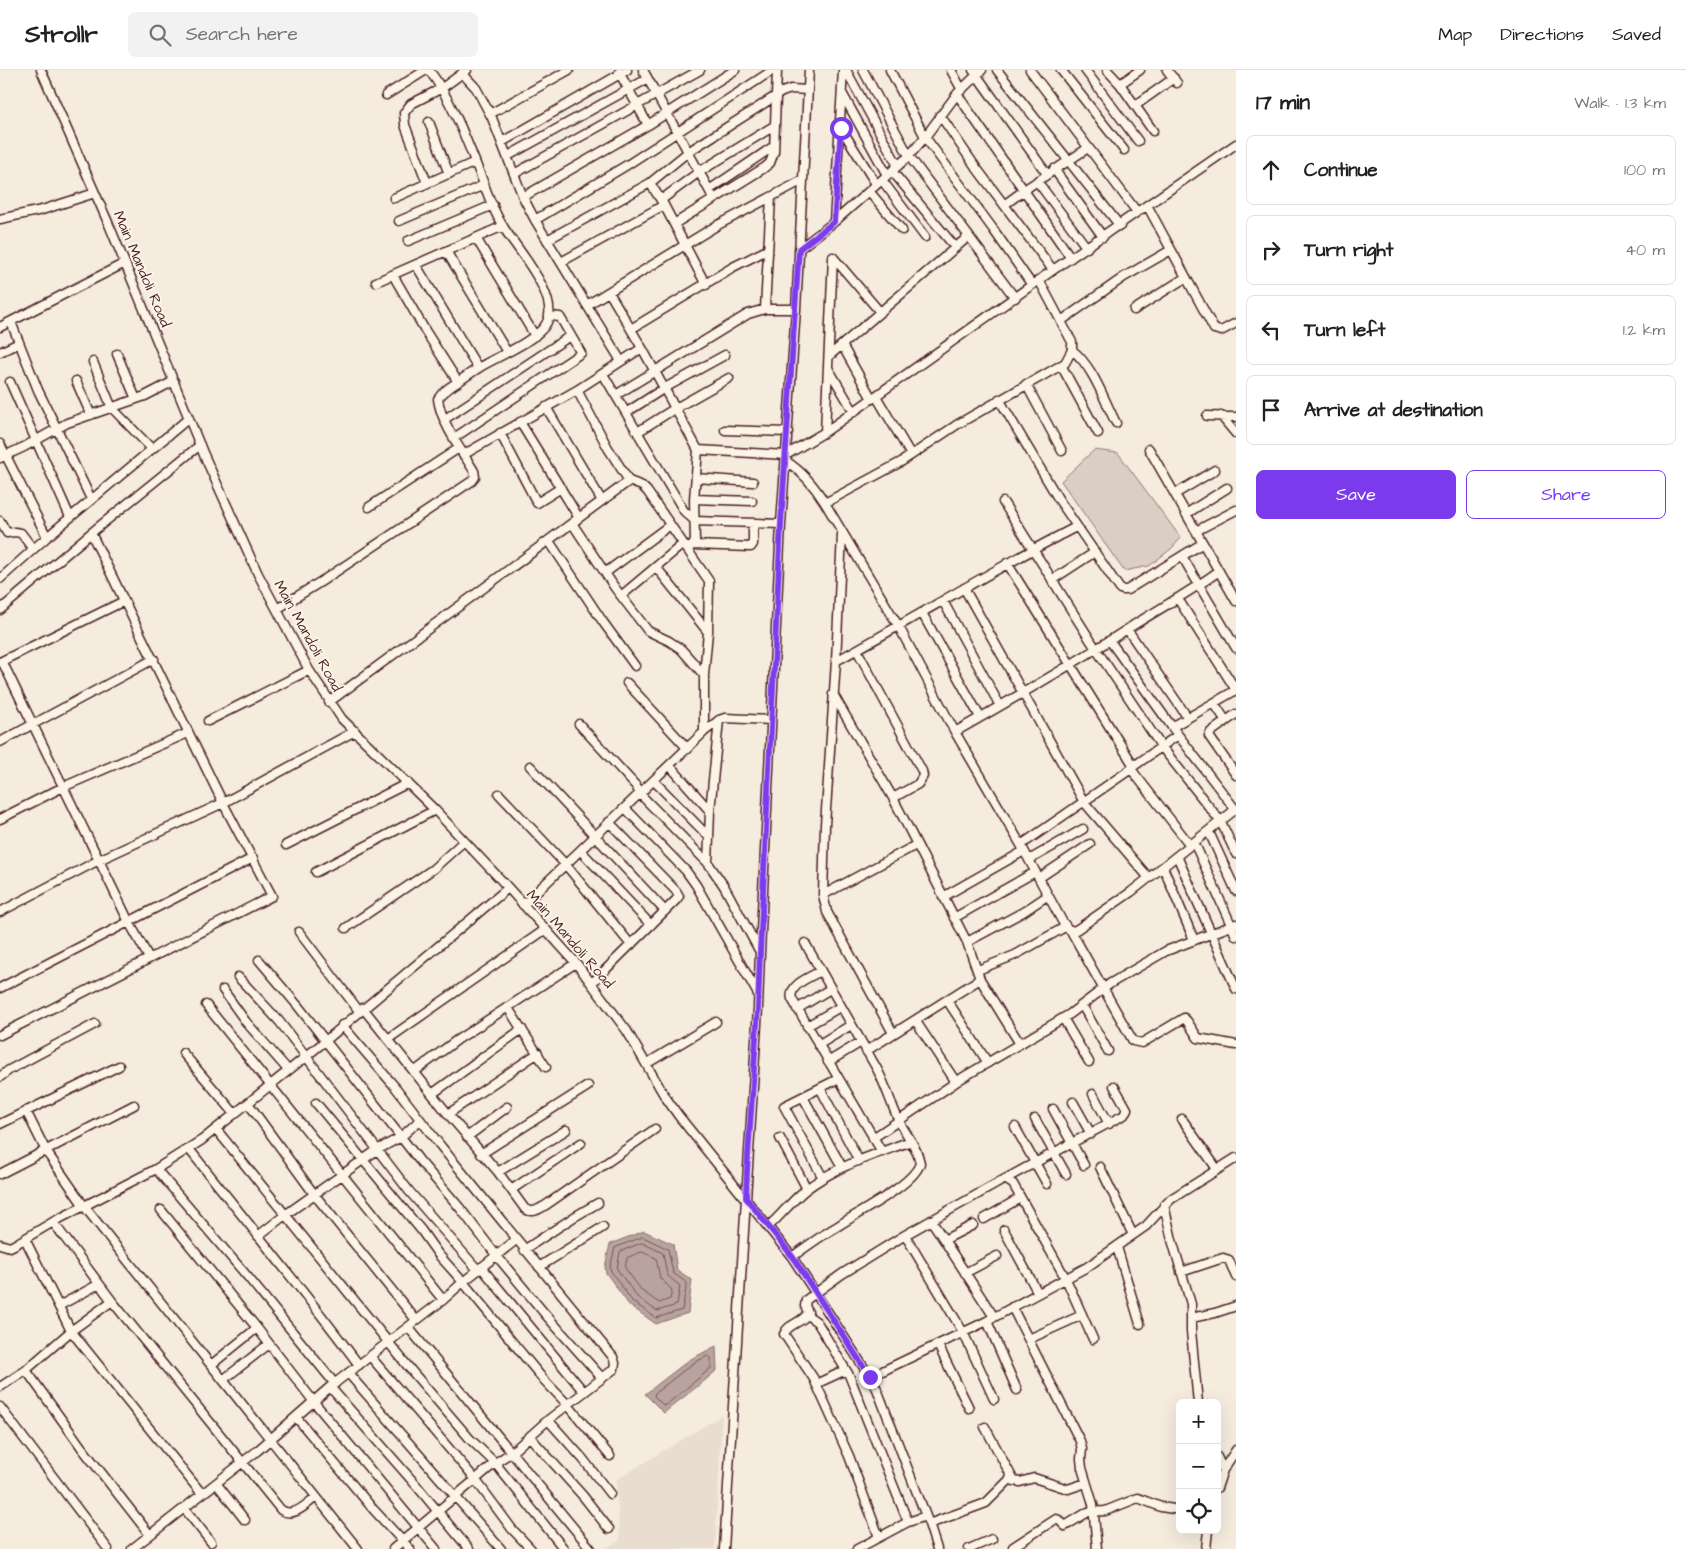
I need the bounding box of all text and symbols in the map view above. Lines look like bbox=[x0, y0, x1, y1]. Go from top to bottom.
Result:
search box bbox=[128, 12, 478, 57]
text: Strollr bbox=[25, 18, 98, 52]
icon: search bbox=[146, 21, 174, 49]
text: Search here bbox=[186, 21, 298, 48]
text: Map bbox=[1438, 22, 1472, 47]
text: Directions bbox=[1500, 22, 1584, 47]
text: Saved bbox=[1612, 22, 1661, 47]
text: 17 min bbox=[1256, 88, 1310, 117]
text: Walk · 1.3 km bbox=[1574, 92, 1666, 114]
route start bbox=[830, 117, 853, 140]
icon: ahead bbox=[1257, 156, 1285, 184]
text: Continue bbox=[1304, 157, 1378, 184]
text: 100 m bbox=[1624, 159, 1665, 181]
street label: Main Mandoli Road bbox=[108, 208, 176, 331]
icon: right bbox=[1257, 236, 1285, 264]
text: Turn right bbox=[1304, 237, 1393, 264]
text: 40 m bbox=[1625, 239, 1665, 261]
icon: left bbox=[1257, 316, 1285, 344]
text: Turn left bbox=[1304, 317, 1385, 344]
text: 1.2 km bbox=[1623, 319, 1665, 341]
icon: arrive bbox=[1257, 396, 1285, 424]
text: Arrive at destination bbox=[1304, 397, 1483, 424]
button: Save bbox=[1256, 470, 1456, 519]
button: Share bbox=[1466, 470, 1666, 519]
street label: Main Mandoli Road bbox=[269, 576, 348, 696]
street label: Main Mandoli Road bbox=[521, 885, 619, 993]
route end bbox=[859, 1366, 882, 1389]
map controls bbox=[1176, 1399, 1221, 1534]
button: + bbox=[1176, 1399, 1221, 1444]
button: − bbox=[1176, 1444, 1221, 1489]
button: locate bbox=[1176, 1489, 1221, 1534]

